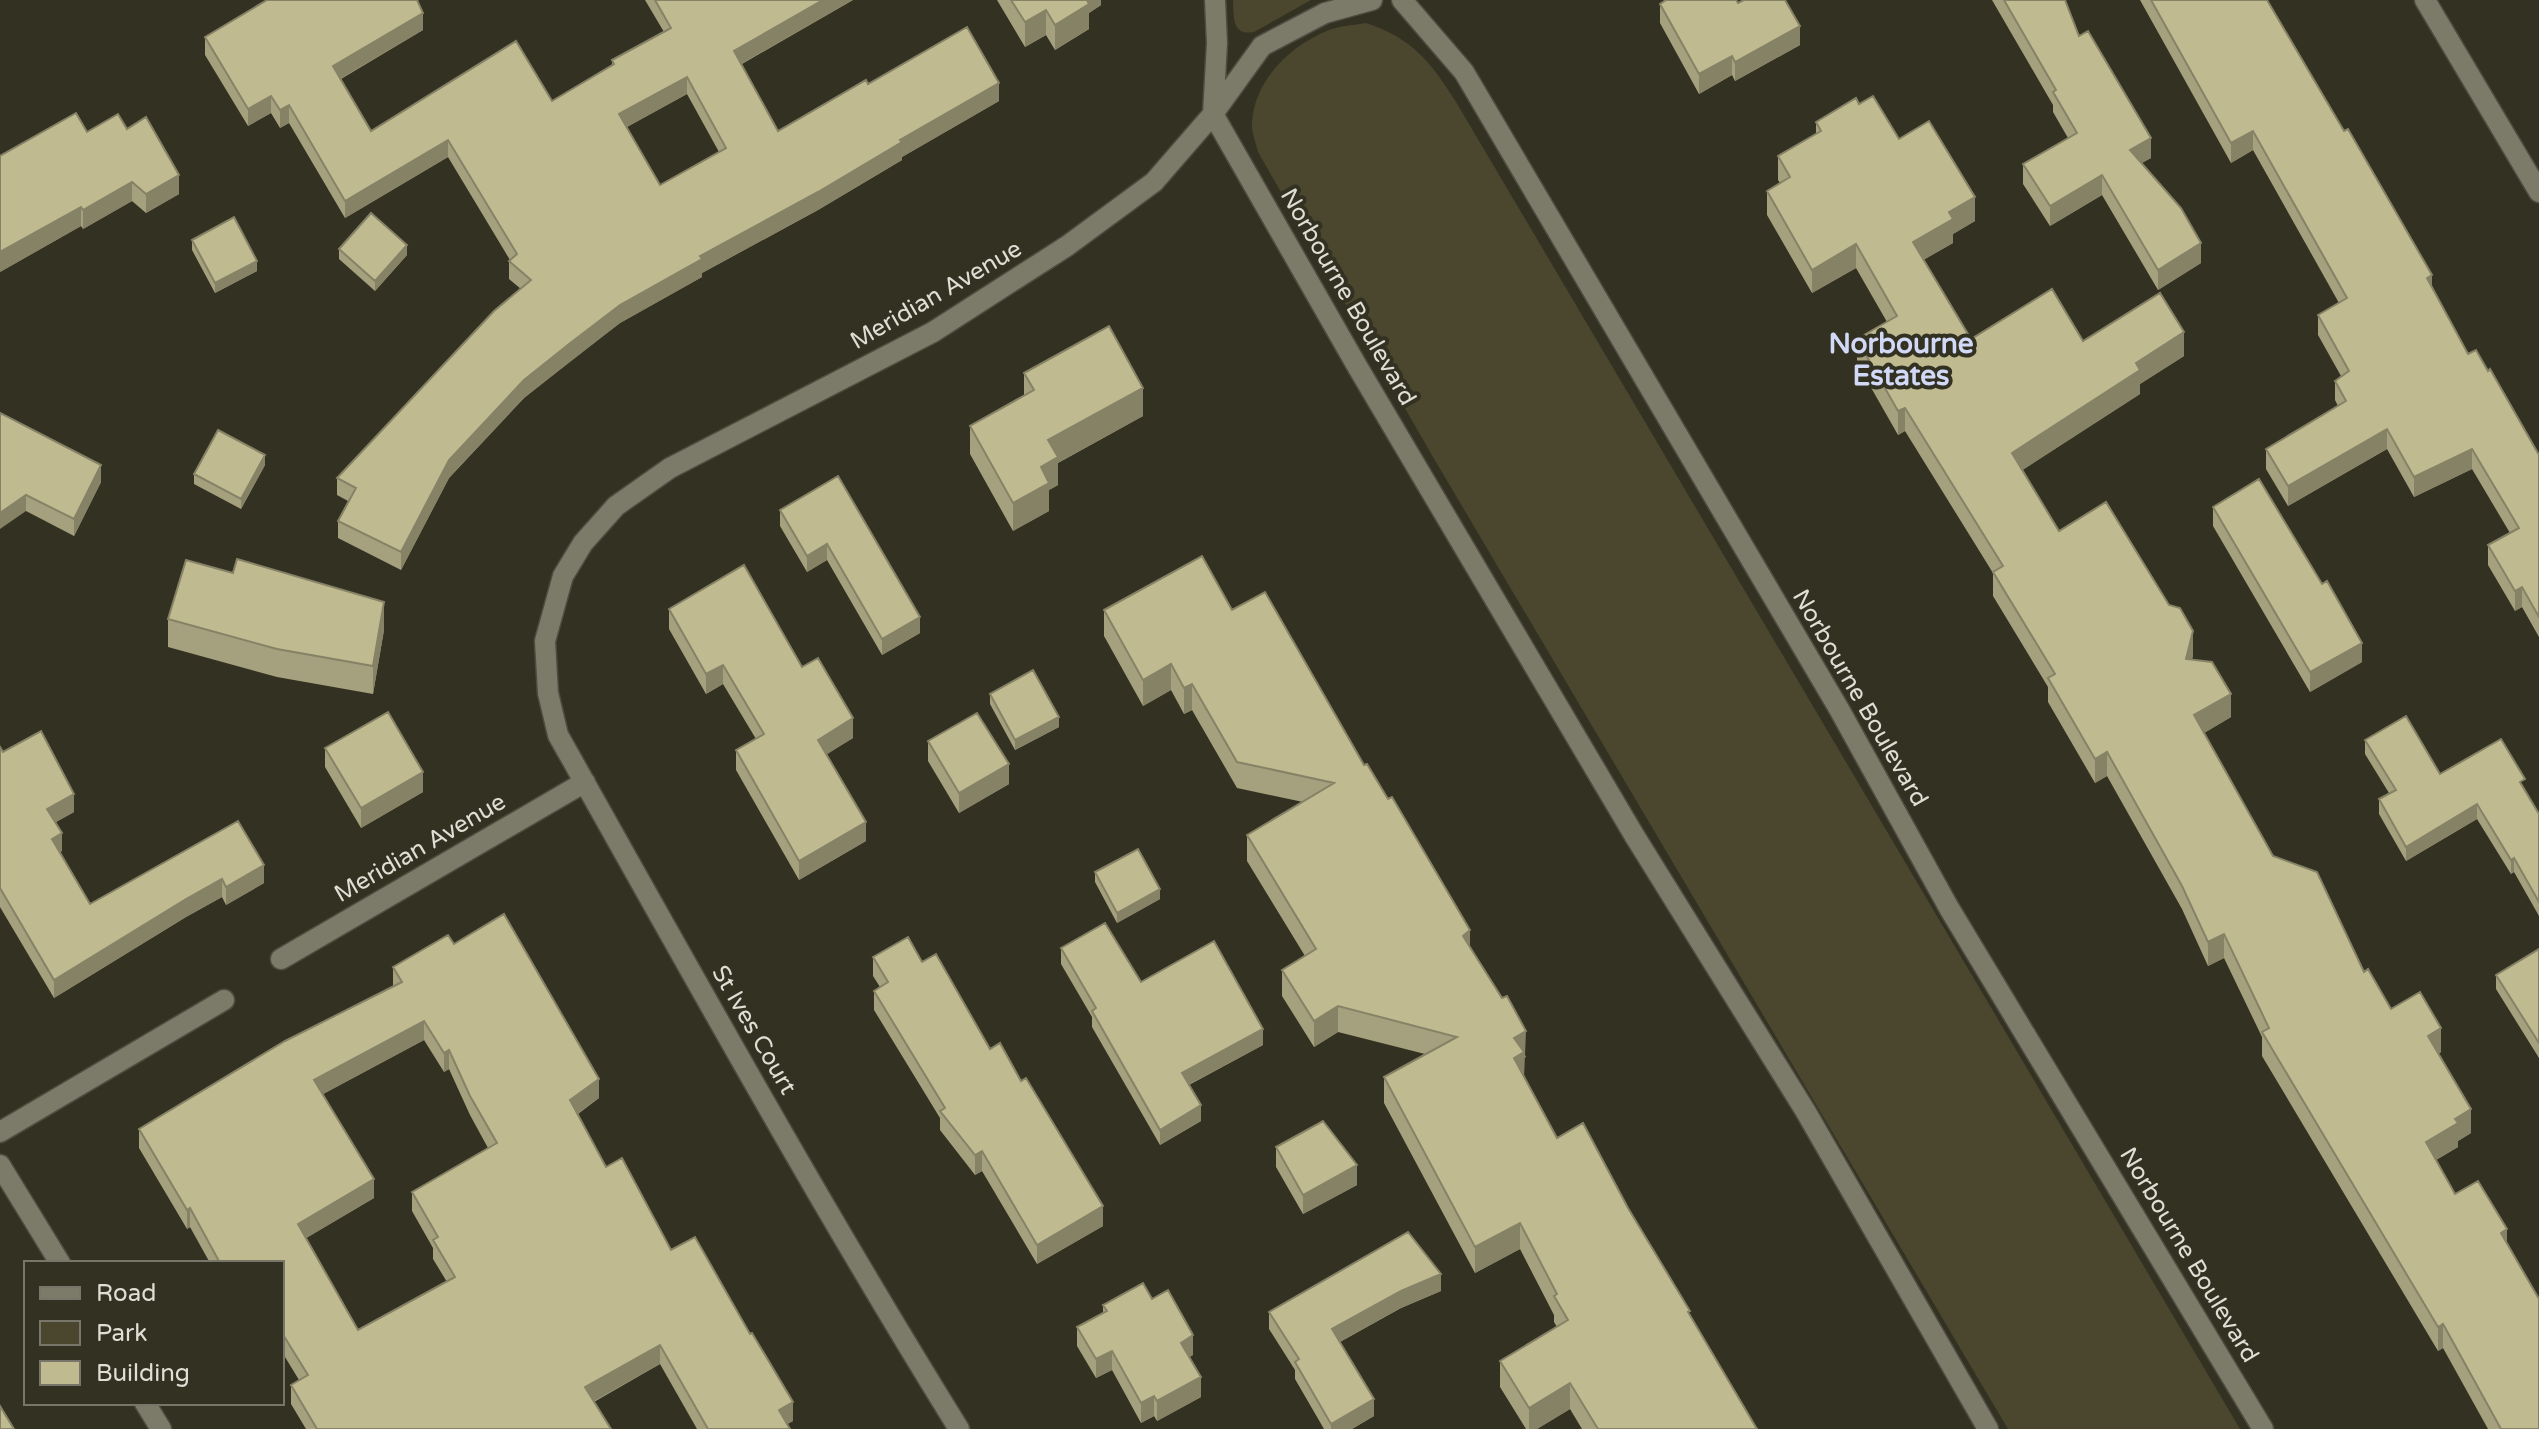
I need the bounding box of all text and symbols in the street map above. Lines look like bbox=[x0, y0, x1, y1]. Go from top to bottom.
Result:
street label: Norbourne Boulevard bbox=[1274, 183, 1422, 411]
street label: Meridian Avenue bbox=[845, 234, 1027, 356]
district label: Norbourne Estates bbox=[1828, 327, 1974, 393]
street label: Norbourne Boulevard bbox=[1786, 584, 1934, 812]
street label: Meridian Avenue bbox=[329, 787, 511, 909]
street label: St Ives Court bbox=[705, 960, 803, 1100]
street label: Norbourne Boulevard bbox=[2113, 1142, 2265, 1368]
legend bbox=[24, 1261, 284, 1405]
text: Road bbox=[96, 1279, 156, 1308]
text: Park bbox=[96, 1319, 147, 1348]
text: Building bbox=[96, 1359, 190, 1388]

